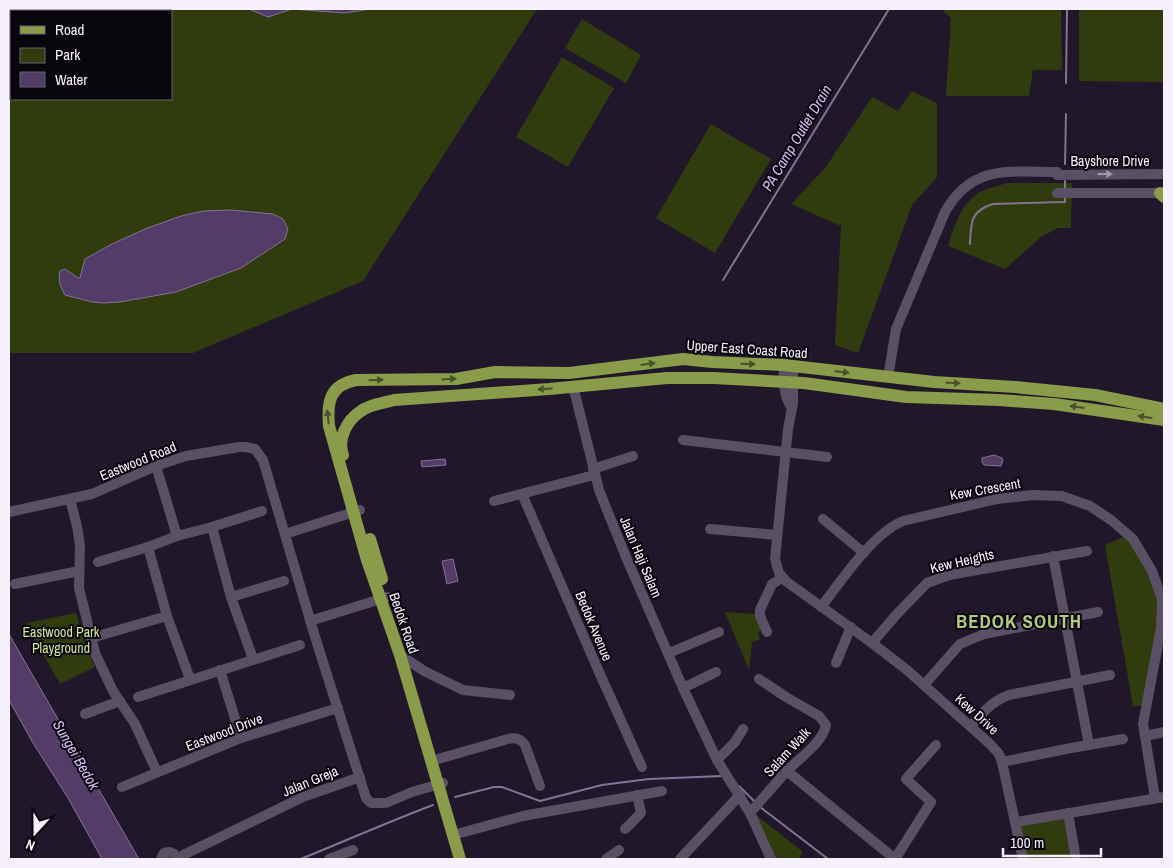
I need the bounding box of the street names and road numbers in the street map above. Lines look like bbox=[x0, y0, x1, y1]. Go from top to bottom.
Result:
street label: Bayshore Drive bbox=[1070, 152, 1150, 170]
street label: Upper East Coast Road bbox=[686, 336, 808, 362]
street label: Eastwood Road bbox=[97, 437, 179, 485]
street label: Kew Crescent bbox=[948, 474, 1022, 504]
street label: Jalan Haji Salam bbox=[616, 514, 666, 600]
street label: Kew Heights bbox=[928, 545, 996, 577]
street label: Bedok Avenue bbox=[571, 588, 617, 664]
street label: Bedok Road bbox=[385, 590, 423, 656]
street label: Kew Drive bbox=[951, 690, 1003, 738]
street label: Eastwood Drive bbox=[183, 709, 265, 755]
street label: Salam Walk bbox=[760, 723, 814, 780]
street label: Jalan Greja bbox=[279, 761, 341, 800]

